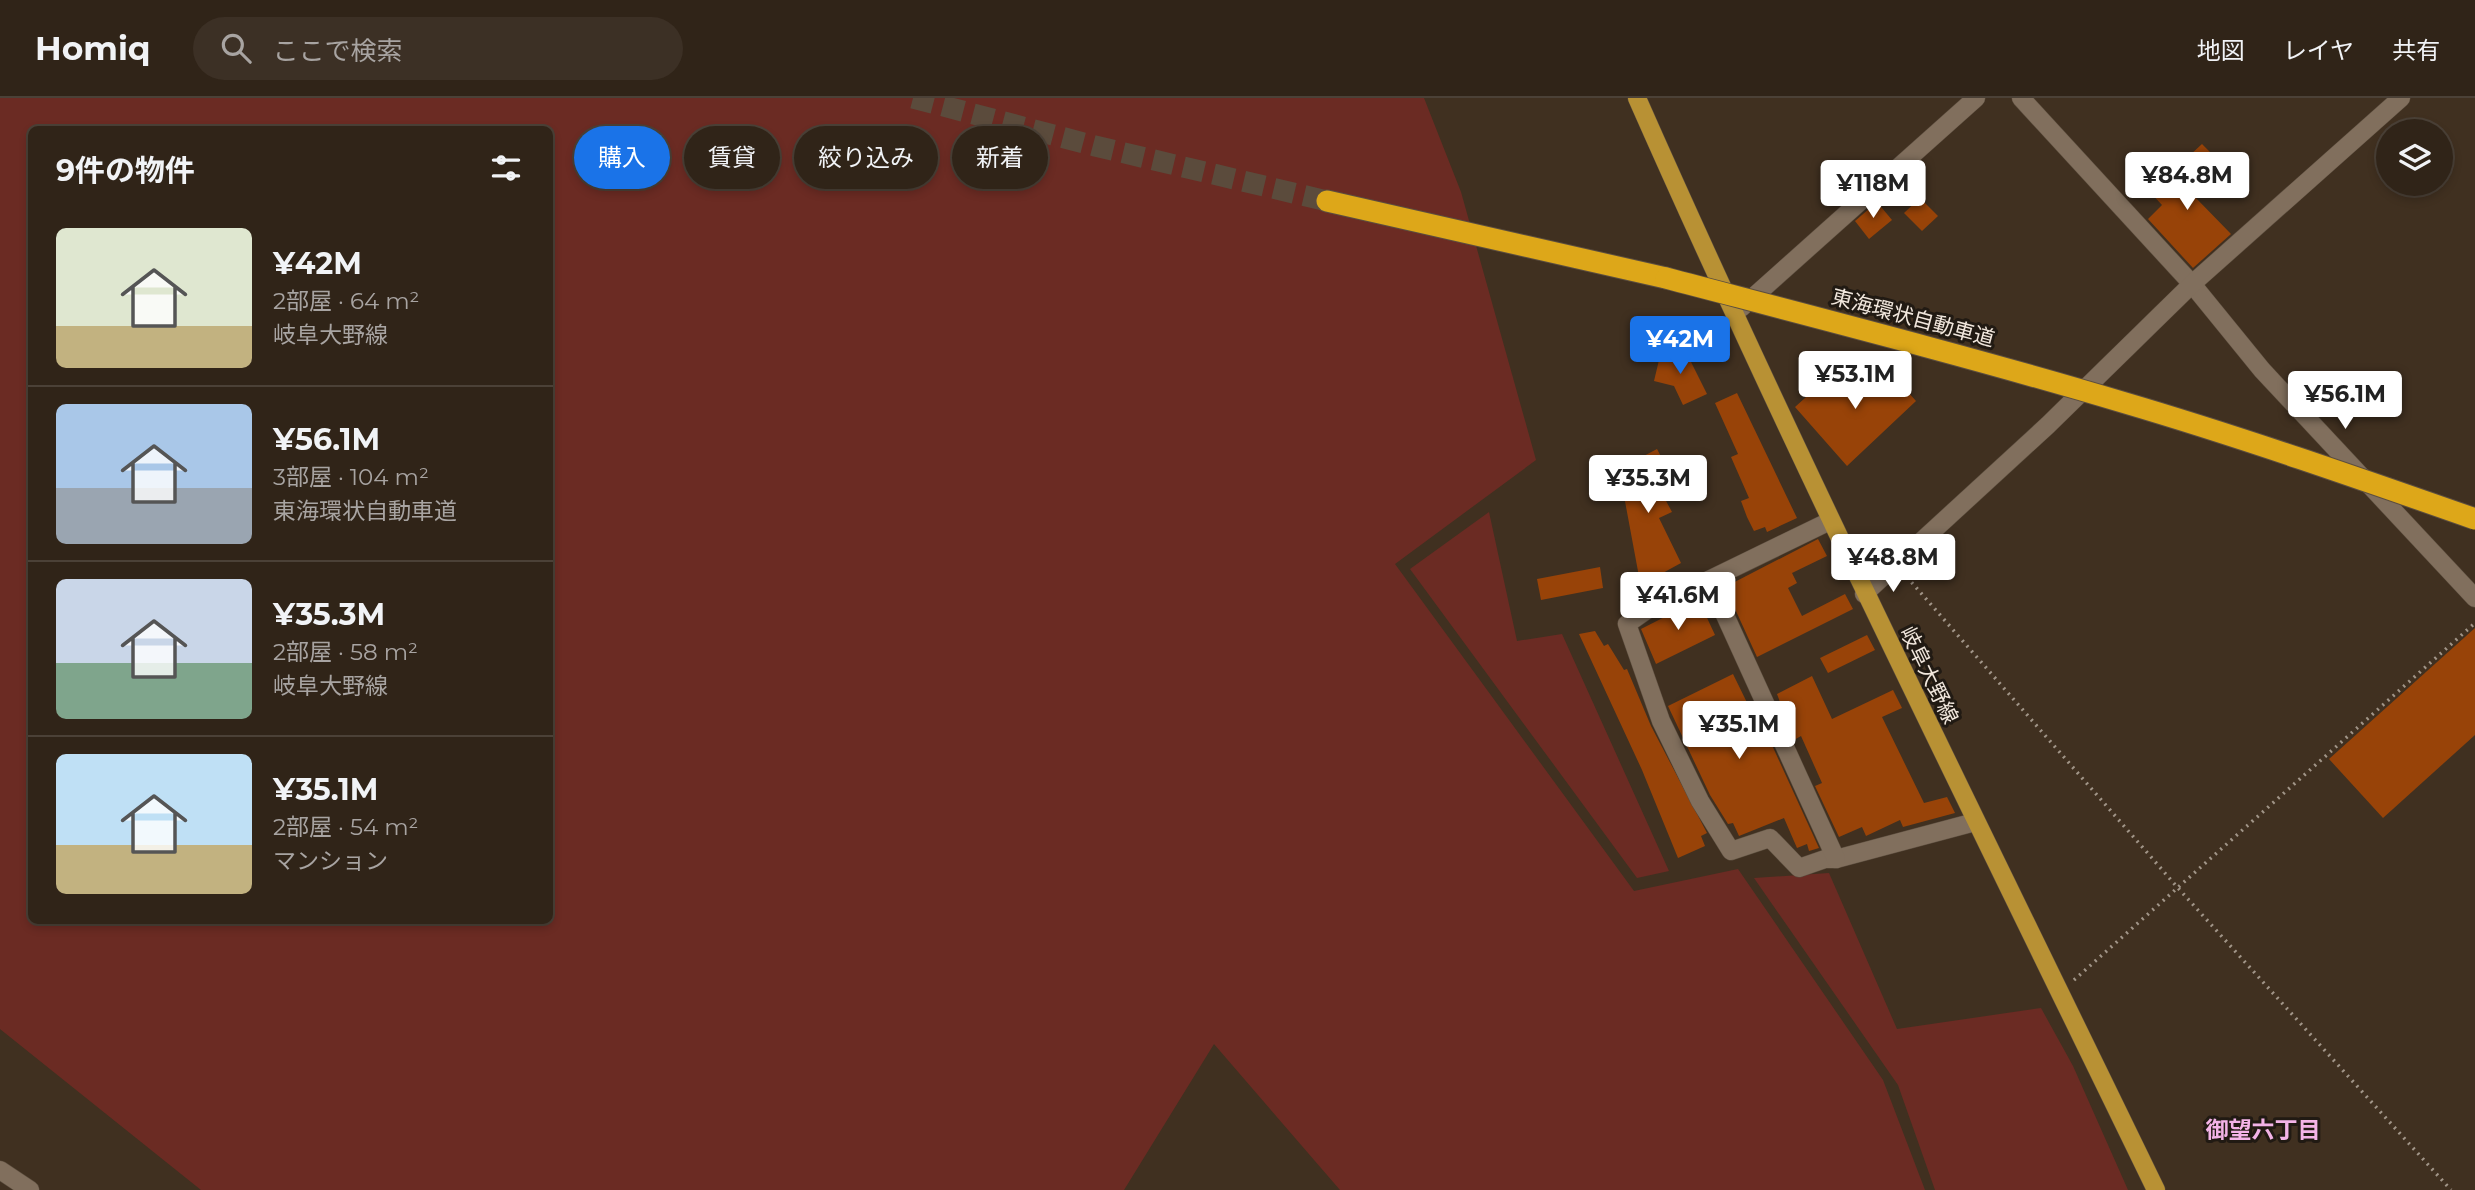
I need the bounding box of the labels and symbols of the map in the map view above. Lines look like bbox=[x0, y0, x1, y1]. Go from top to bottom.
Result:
pin: ¥84.8M bbox=[2130, 152, 2244, 212]
pin: ¥118M bbox=[1824, 160, 1922, 220]
street label: 東海環状自動車道 bbox=[1829, 284, 1998, 351]
pin: ¥42M bbox=[1639, 316, 1721, 376]
pin: ¥53.1M bbox=[1798, 352, 1912, 411]
pin: ¥56.1M bbox=[2288, 372, 2402, 431]
pin: ¥35.3M bbox=[1591, 456, 1705, 515]
pin: ¥48.8M bbox=[1836, 534, 1950, 594]
pin: ¥41.6M bbox=[1621, 573, 1735, 632]
street label: 岐阜大野線 bbox=[1895, 622, 1964, 727]
pin: ¥35.1M bbox=[1682, 702, 1796, 761]
district label: 御望六丁目 bbox=[2206, 1116, 2321, 1144]

